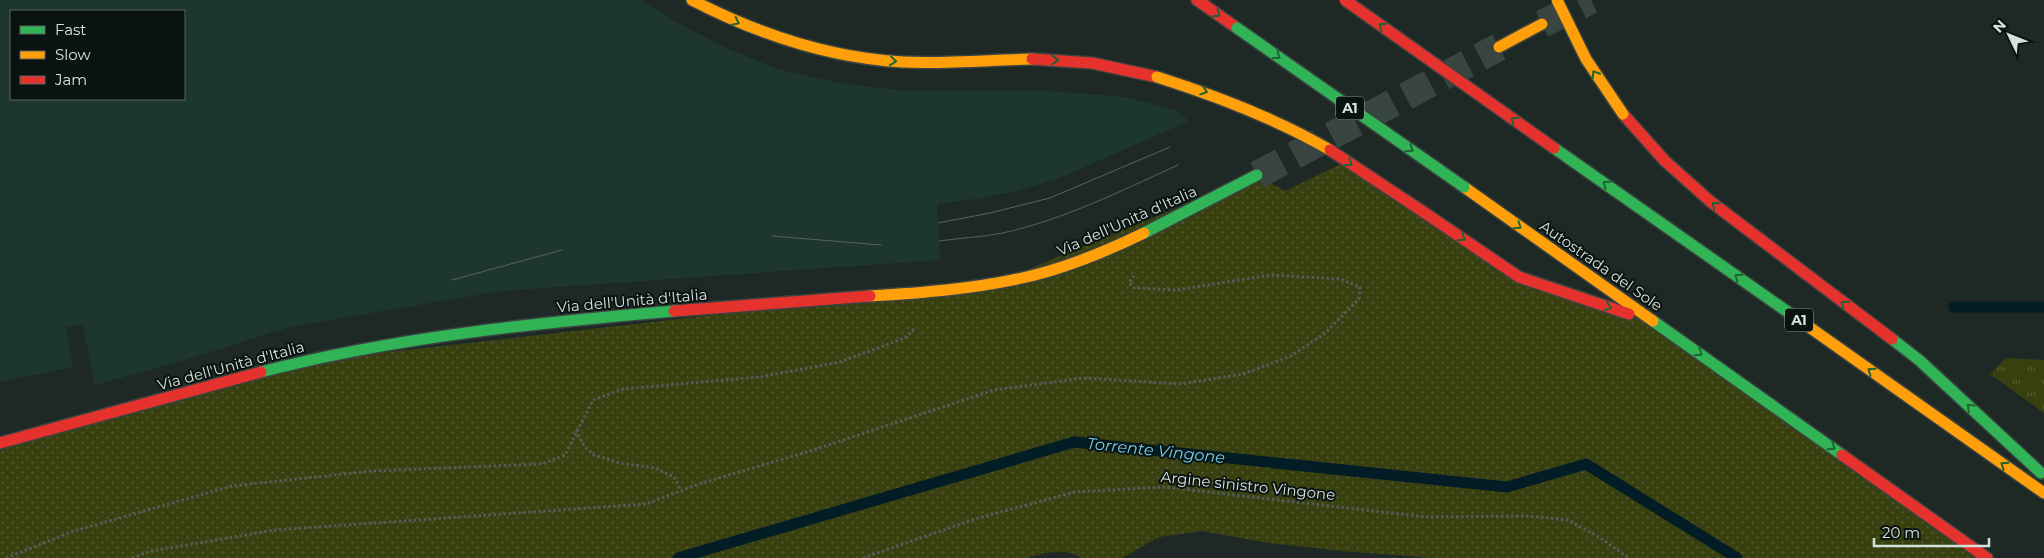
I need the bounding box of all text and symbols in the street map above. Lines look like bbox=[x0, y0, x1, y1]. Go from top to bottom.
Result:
one-way arrow bbox=[1211, 8, 1221, 17]
legend bbox=[10, 10, 185, 100]
north arrow bbox=[1984, 10, 2034, 60]
one-way arrow bbox=[731, 16, 740, 26]
text: N bbox=[1989, 16, 2010, 36]
text: Fast bbox=[55, 20, 86, 39]
one-way arrow bbox=[1378, 23, 1388, 32]
text: Slow bbox=[55, 45, 91, 64]
one-way arrow bbox=[1271, 50, 1280, 59]
one-way arrow bbox=[889, 55, 897, 66]
one-way arrow bbox=[1051, 55, 1059, 66]
text: Jam bbox=[54, 70, 87, 89]
one-way arrow bbox=[1592, 70, 1601, 79]
one-way arrow bbox=[1199, 86, 1208, 96]
road number: A1 bbox=[1336, 96, 1364, 120]
one-way arrow bbox=[1511, 117, 1520, 126]
one-way arrow bbox=[1404, 143, 1413, 152]
one-way arrow bbox=[1344, 157, 1353, 166]
street label: Via dell'Unità d'Italia bbox=[1054, 181, 1200, 260]
one-way arrow bbox=[1602, 181, 1612, 190]
one-way arrow bbox=[1712, 203, 1721, 211]
street label: Autostrada del Sole bbox=[1536, 216, 1666, 315]
one-way arrow bbox=[1512, 220, 1522, 229]
one-way arrow bbox=[1457, 232, 1466, 242]
one-way arrow bbox=[1735, 274, 1744, 284]
street label: Via dell'Unità d'Italia bbox=[556, 284, 708, 317]
one-way arrow bbox=[1603, 301, 1612, 311]
one-way arrow bbox=[1840, 301, 1850, 310]
road number: A1 bbox=[1785, 308, 1813, 332]
street label: Via dell'Unità d'Italia bbox=[155, 337, 306, 394]
one-way arrow bbox=[1693, 347, 1703, 356]
one-way arrow bbox=[1867, 368, 1877, 377]
one-way arrow bbox=[1966, 404, 1975, 413]
water label: Torrente Vingone bbox=[1086, 434, 1226, 467]
one-way arrow bbox=[1826, 442, 1835, 450]
one-way arrow bbox=[2000, 462, 2010, 471]
street label: Argine sinistro Vingone bbox=[1160, 467, 1336, 504]
scale bar bbox=[1874, 516, 1989, 548]
text: 20 m bbox=[1882, 523, 1920, 542]

